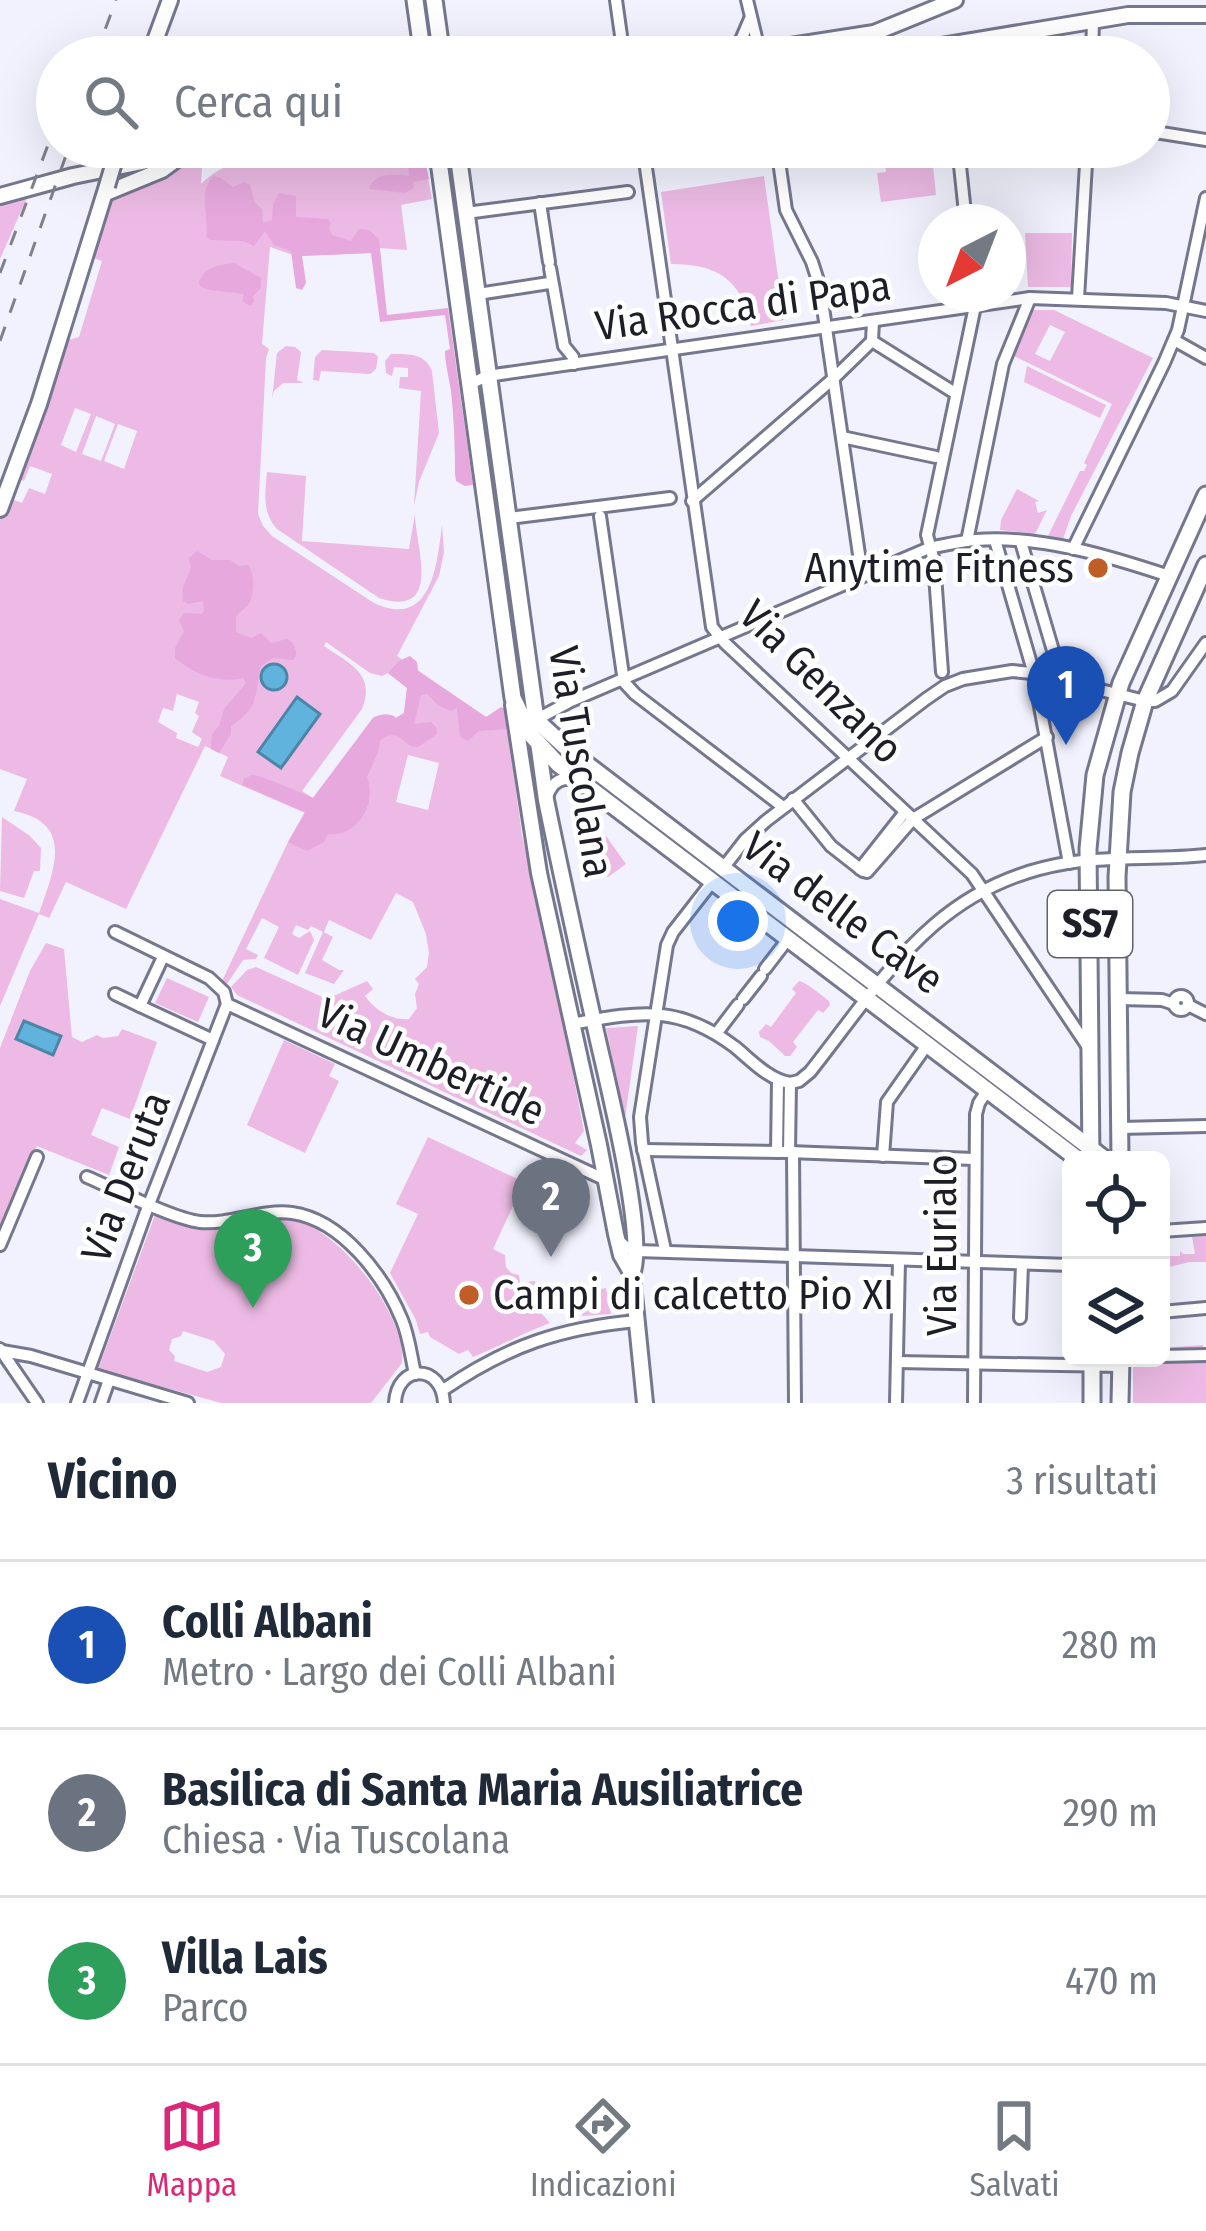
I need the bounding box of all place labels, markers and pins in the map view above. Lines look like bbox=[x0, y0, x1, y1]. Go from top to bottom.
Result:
place label: Anytime Fitness bbox=[804, 543, 1074, 593]
marker: Anytime Fitness bbox=[1085, 555, 1111, 581]
pin: 1 bbox=[1027, 646, 1105, 745]
pin: 2 bbox=[512, 1158, 590, 1257]
pin: 3 bbox=[214, 1209, 292, 1308]
place label: Campi di calcetto Pio XI bbox=[493, 1270, 894, 1320]
marker: Campi di calcetto Pio XI bbox=[456, 1282, 482, 1308]

